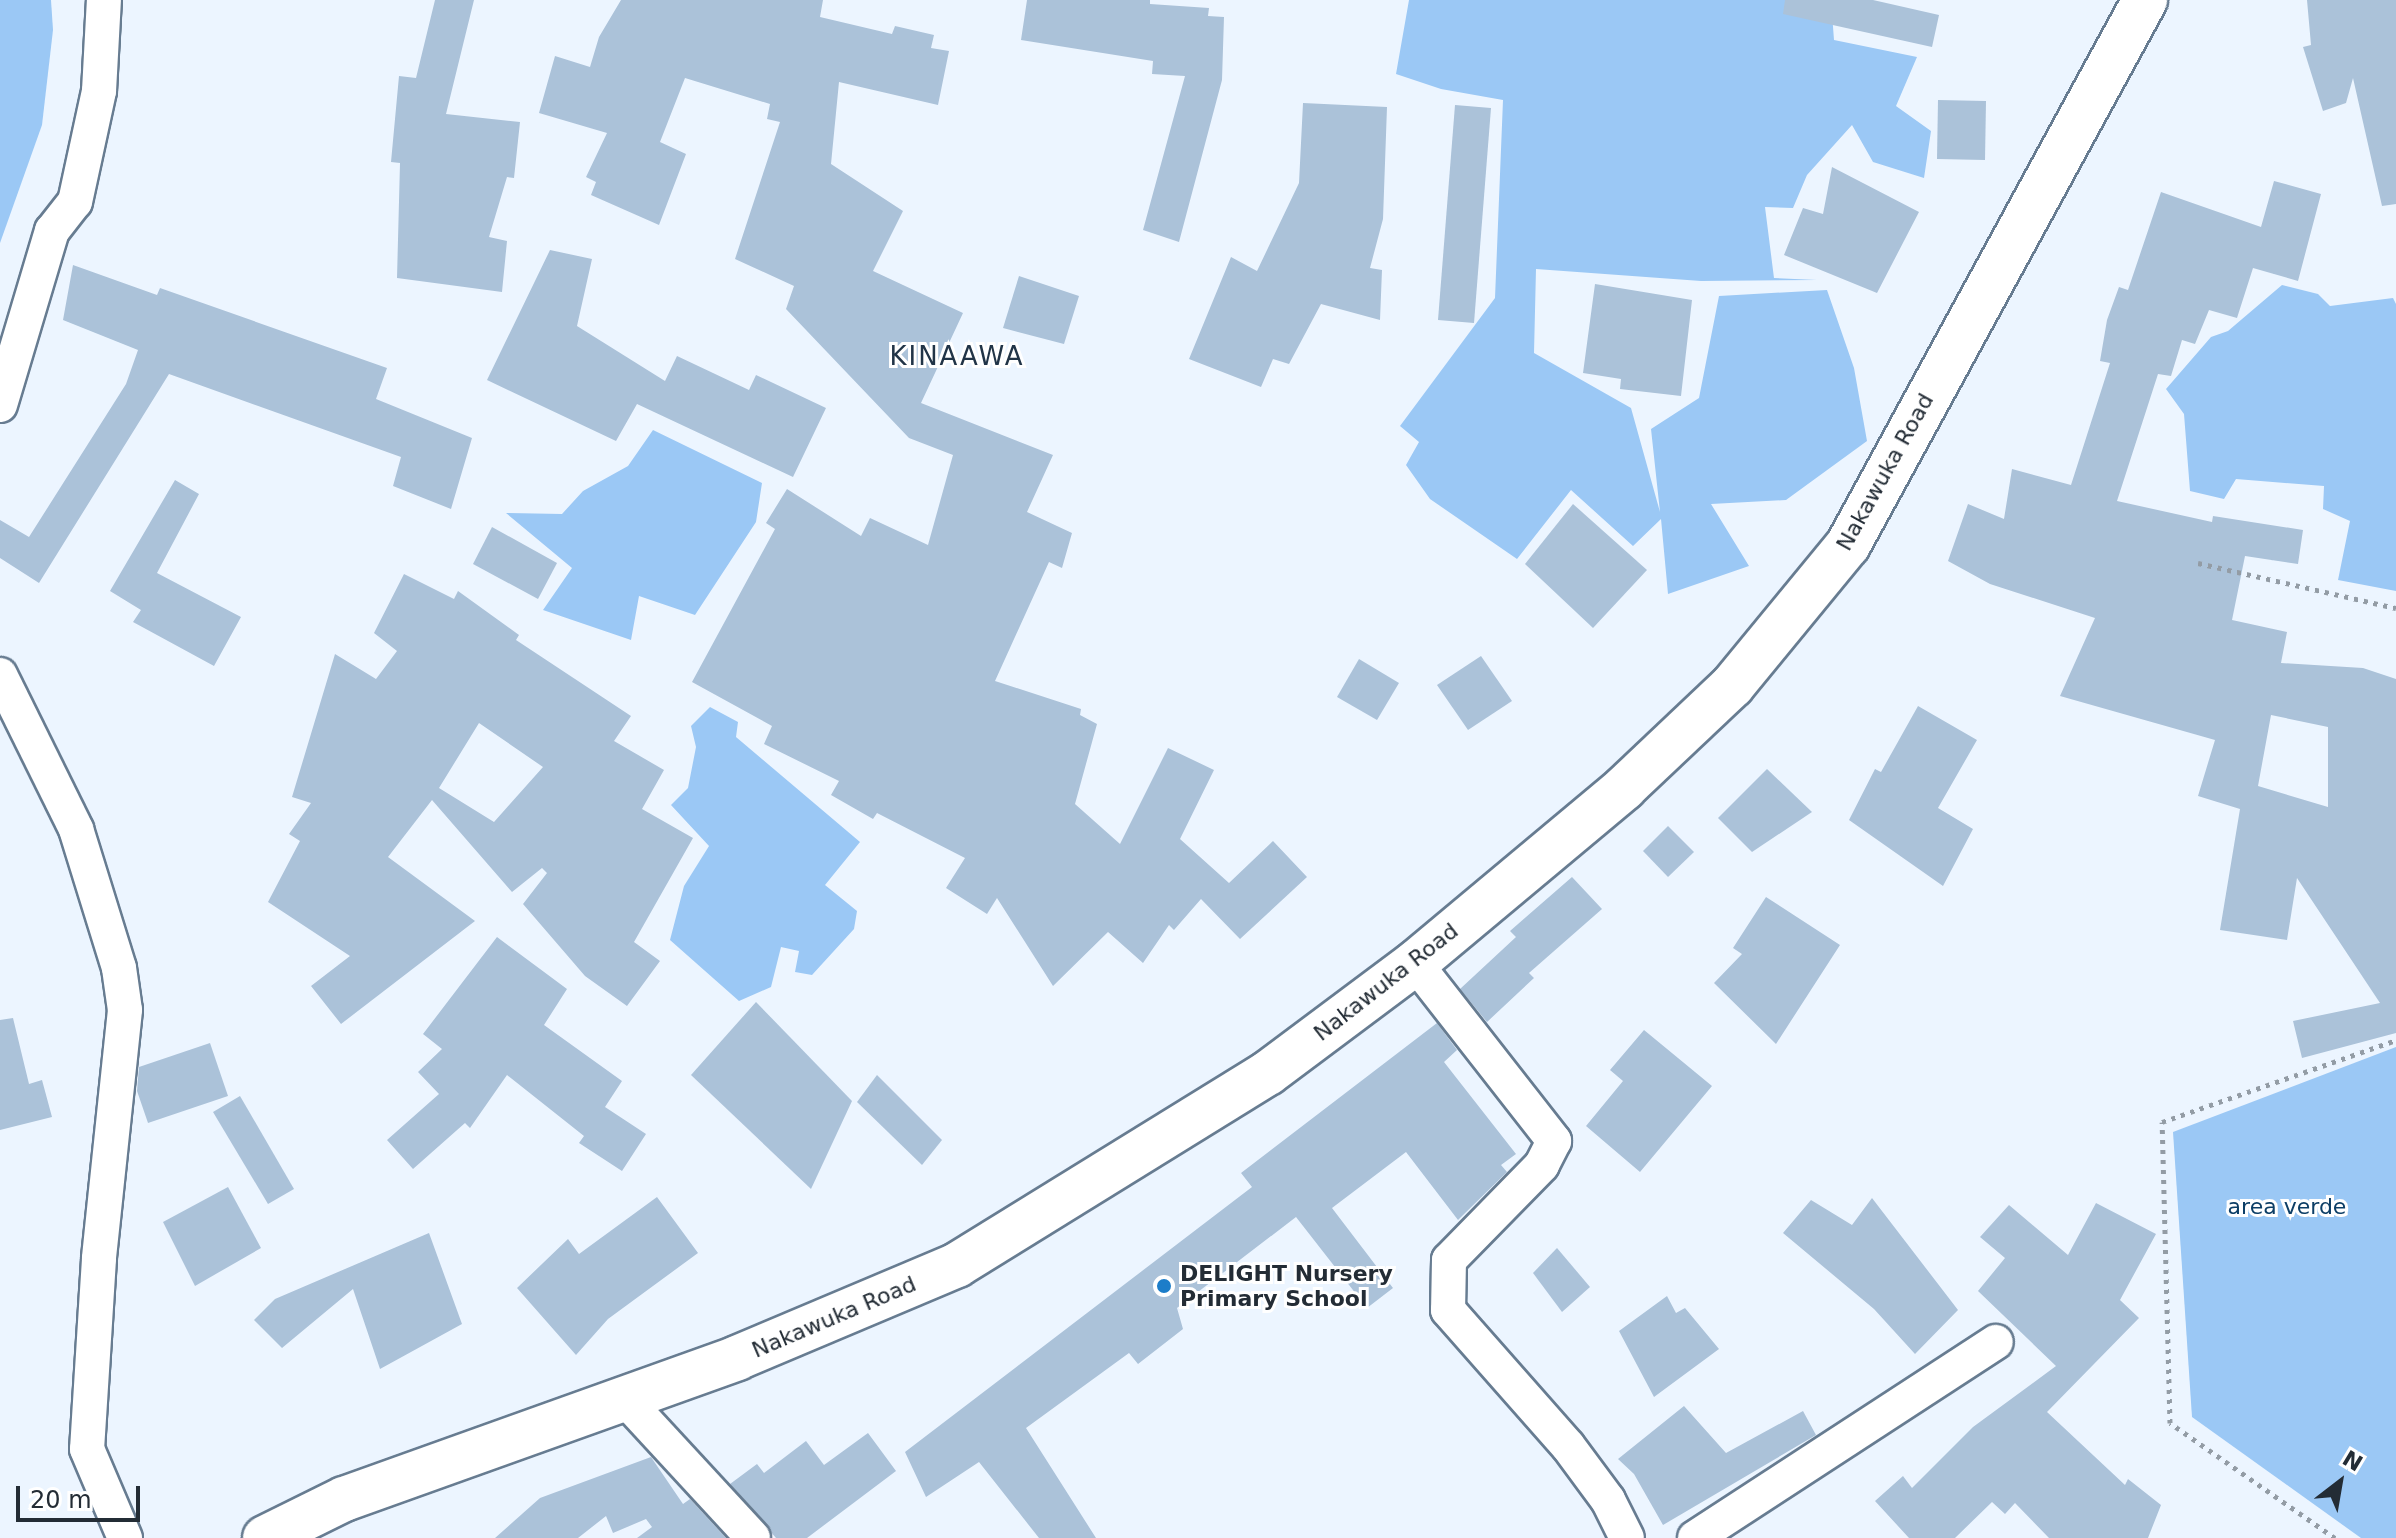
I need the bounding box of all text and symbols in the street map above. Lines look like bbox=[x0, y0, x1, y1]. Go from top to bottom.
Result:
district label: KINAAWA bbox=[889, 341, 1025, 373]
street label: Nakawuka Road bbox=[1831, 389, 1939, 555]
street label: Nakawuka Road bbox=[1309, 917, 1463, 1047]
park label: area verde bbox=[2228, 1194, 2346, 1220]
place label: DELIGHT Nursery Primary School bbox=[1180, 1260, 1393, 1312]
street label: Nakawuka Road bbox=[748, 1271, 920, 1363]
marker: DELIGHT Nursery Primary School bbox=[1155, 1277, 1173, 1295]
north arrow bbox=[2300, 1442, 2380, 1522]
text: N bbox=[2338, 1446, 2367, 1476]
scale bar bbox=[20, 1470, 144, 1520]
text: 20 m bbox=[30, 1486, 92, 1514]

